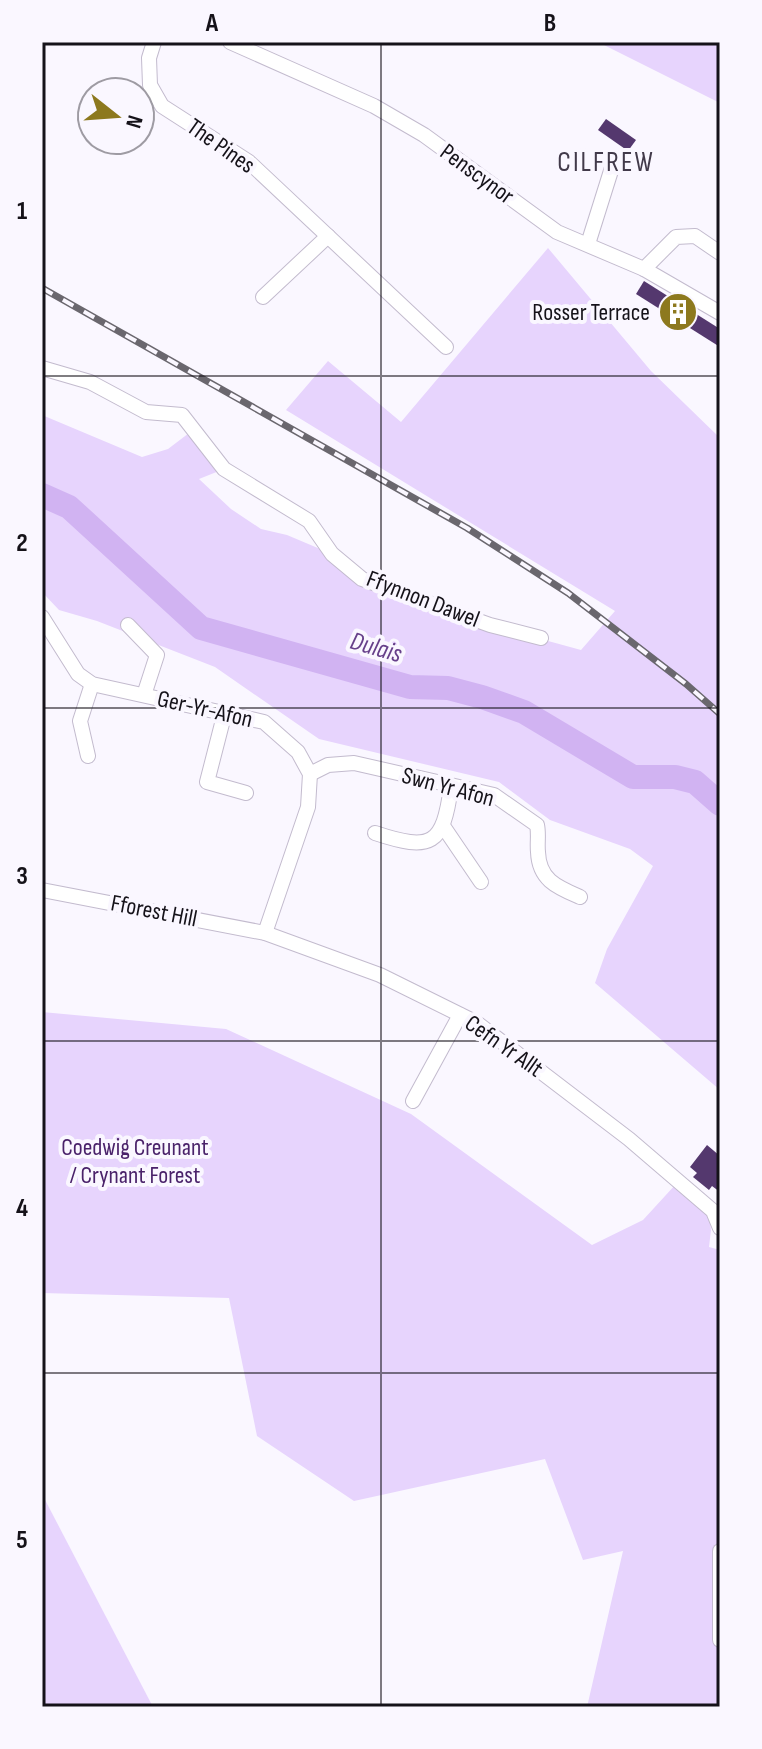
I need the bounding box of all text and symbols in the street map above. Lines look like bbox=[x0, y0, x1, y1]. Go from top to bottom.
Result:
text: A bbox=[205, 8, 219, 39]
text: B bbox=[544, 8, 556, 39]
north arrow bbox=[76, 76, 156, 156]
text: N bbox=[119, 112, 148, 131]
street label: The Pines bbox=[181, 112, 261, 180]
street label: Penscynor bbox=[434, 137, 520, 211]
district label: CILFREW bbox=[557, 146, 655, 179]
text: 1 bbox=[17, 196, 27, 227]
building icon: Rosser Terrace bbox=[657, 291, 699, 333]
place label: Rosser Terrace bbox=[532, 298, 650, 327]
text: 2 bbox=[16, 528, 28, 559]
street label: Ffynnon Dawel bbox=[362, 564, 484, 634]
water label: Dulais bbox=[347, 626, 405, 670]
street label: Ger-Yr-Afon bbox=[154, 684, 256, 734]
street label: Swn Yr Afon bbox=[399, 761, 497, 813]
text: 3 bbox=[16, 861, 28, 892]
street label: Fforest Hill bbox=[108, 888, 200, 934]
street label: Cefn Yr Allt bbox=[459, 1009, 549, 1083]
park label: Coedwig Creunant / Crynant Forest bbox=[61, 1133, 209, 1190]
text: 4 bbox=[16, 1193, 28, 1224]
text: 5 bbox=[16, 1525, 28, 1556]

